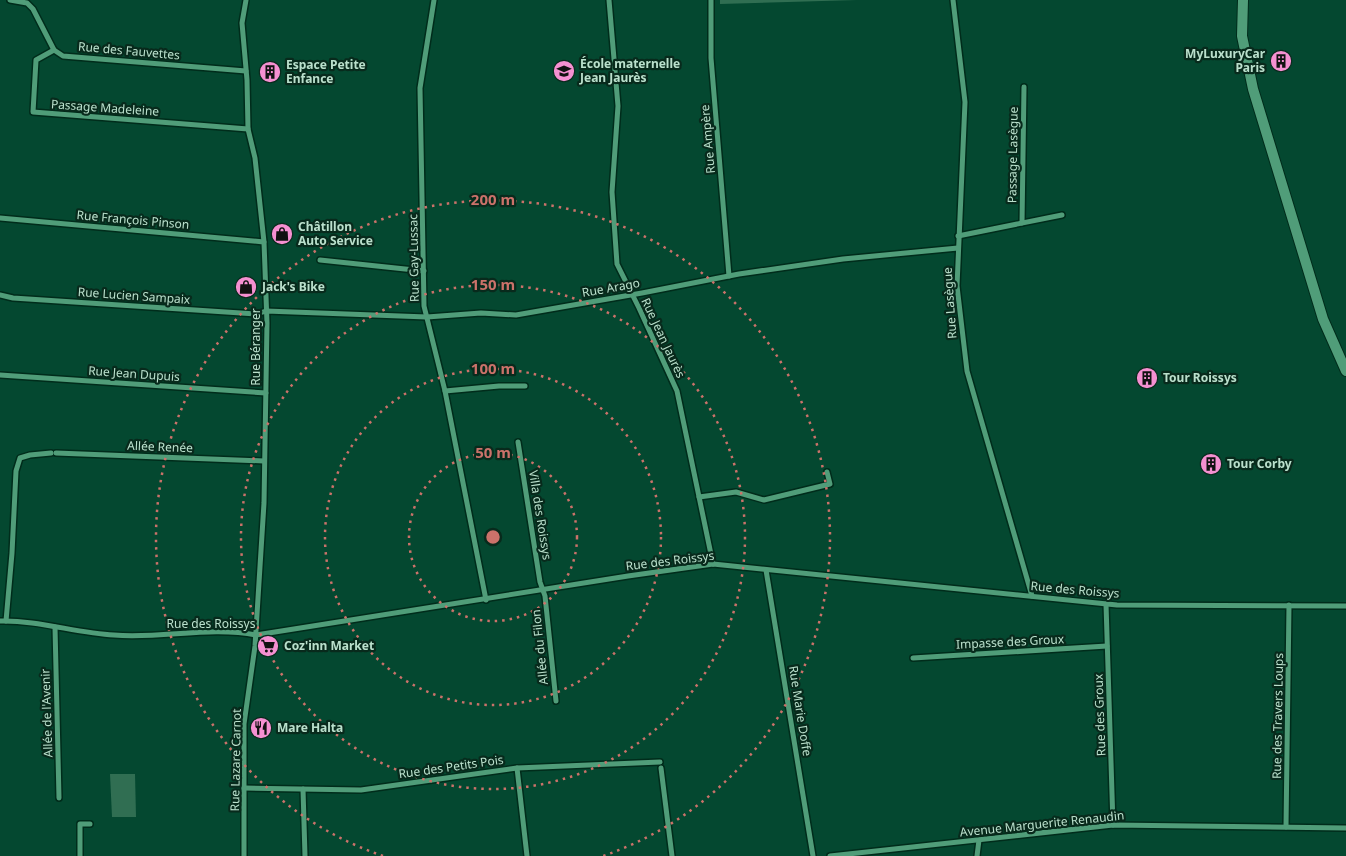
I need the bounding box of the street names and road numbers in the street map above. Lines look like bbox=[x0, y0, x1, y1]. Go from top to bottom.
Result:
street label: Rue des Fauvettes bbox=[77, 38, 181, 63]
street label: Passage Madeleine bbox=[50, 95, 160, 120]
street label: Rue Ampère bbox=[696, 104, 719, 174]
street label: Passage Lasègue bbox=[1003, 106, 1022, 203]
street label: Rue François Pinson bbox=[76, 206, 190, 233]
street label: Rue Gay-Lussac bbox=[404, 214, 423, 302]
street label: Rue Lasègue bbox=[938, 266, 960, 339]
street label: Rue Arago bbox=[581, 274, 641, 301]
street label: Rue Lucien Sampaix bbox=[77, 283, 192, 308]
street label: Rue Jean Jaurès bbox=[637, 295, 690, 381]
street label: Rue Béranger bbox=[247, 308, 264, 386]
street label: Rue Jean Dupuis bbox=[88, 362, 181, 385]
street label: Allée Renée bbox=[127, 437, 193, 456]
street label: Villa des Roissys bbox=[525, 469, 556, 561]
street label: Rue des Roissys bbox=[625, 547, 715, 574]
street label: Rue des Roissys bbox=[1030, 577, 1120, 602]
street label: Allée du Filon bbox=[527, 609, 552, 685]
street label: Rue des Roissys bbox=[167, 615, 256, 632]
street label: Impasse des Groux bbox=[955, 630, 1065, 653]
street label: Rue des Travers Loups bbox=[1268, 653, 1287, 779]
street label: Rue Marie Doffe bbox=[785, 664, 816, 758]
street label: Allée de l'Avenir bbox=[36, 668, 57, 758]
street label: Rue des Groux bbox=[1090, 673, 1109, 756]
street label: Rue Lazare Carnot bbox=[226, 708, 245, 812]
street label: Rue des Petits Pois bbox=[397, 751, 505, 782]
street label: Avenue Marguerite Renaudin bbox=[959, 806, 1125, 841]

